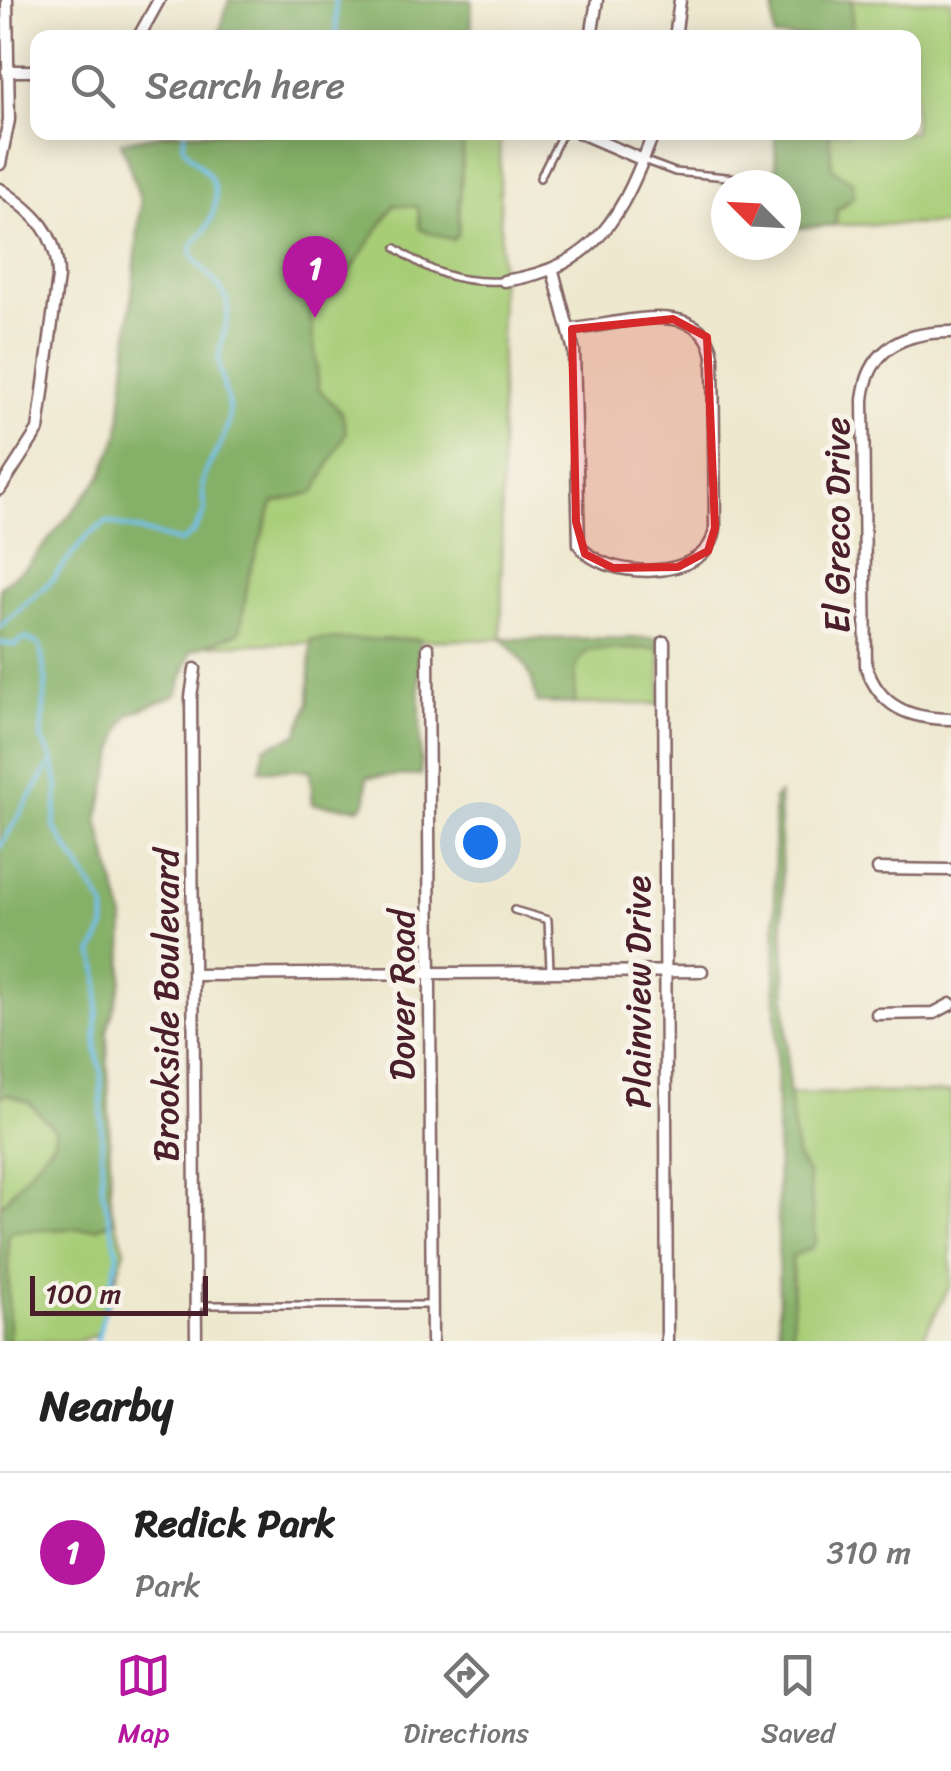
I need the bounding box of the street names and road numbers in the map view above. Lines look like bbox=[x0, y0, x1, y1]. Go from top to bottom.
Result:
street label: El Greco Drive bbox=[806, 417, 868, 633]
street label: Brookside Boulevard bbox=[135, 846, 197, 1162]
street label: Plainview Drive bbox=[607, 876, 669, 1108]
street label: Dover Road bbox=[371, 907, 433, 1081]

